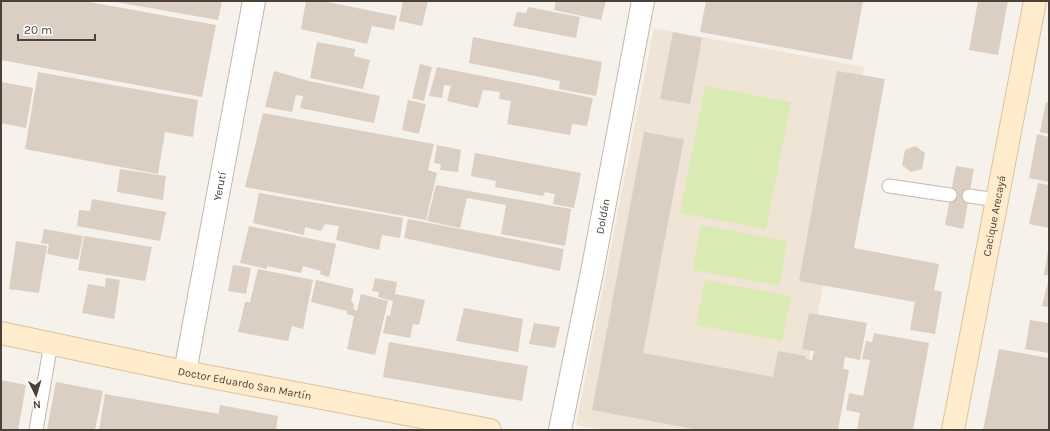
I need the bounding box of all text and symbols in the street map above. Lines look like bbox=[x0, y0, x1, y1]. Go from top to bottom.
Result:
scale bar bbox=[18, 16, 95, 42]
text: 20 m bbox=[24, 23, 52, 37]
street label: Yerutí bbox=[211, 170, 229, 202]
street label: Cacique Arecayá bbox=[980, 174, 1009, 257]
street label: Doldán bbox=[593, 198, 613, 235]
street label: Doctor Eduardo San Martín bbox=[177, 365, 313, 403]
north arrow bbox=[16, 375, 56, 415]
text: N bbox=[32, 398, 41, 411]

